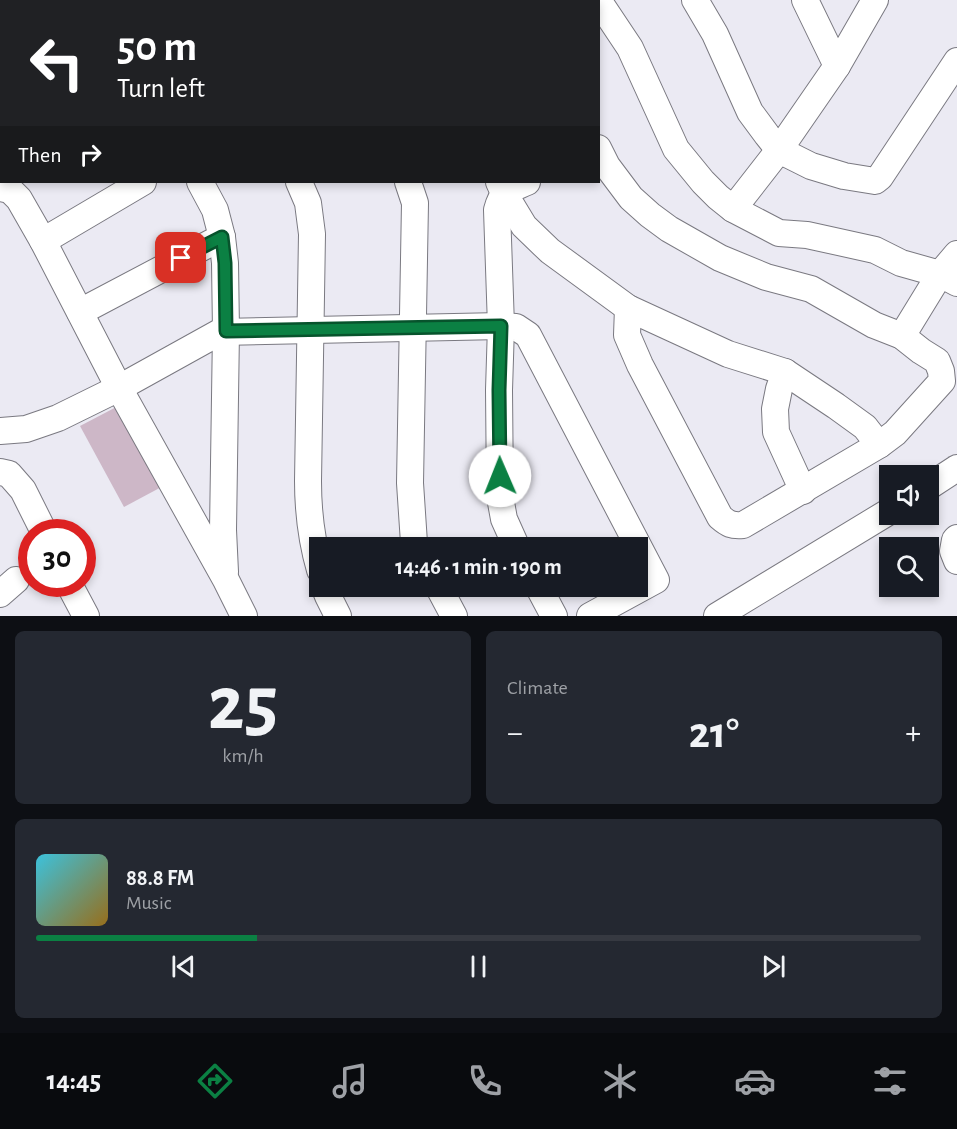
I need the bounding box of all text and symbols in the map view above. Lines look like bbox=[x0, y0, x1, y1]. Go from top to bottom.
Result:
icon: left bbox=[18, 24, 96, 102]
text: 50 m bbox=[117, 26, 197, 68]
text: Turn left bbox=[117, 75, 205, 102]
icon: right bbox=[74, 138, 107, 171]
text: Then bbox=[18, 144, 62, 166]
pin bbox=[155, 232, 206, 283]
icon: arrive bbox=[164, 241, 197, 274]
position arrow bbox=[468, 444, 532, 508]
map controls bbox=[879, 465, 939, 597]
button: sound bbox=[879, 465, 939, 525]
speed limit sign: 30 bbox=[18, 519, 96, 597]
button: search bbox=[879, 537, 939, 597]
text: 14:46 · 1 min · 190 m bbox=[395, 556, 562, 578]
text: 25 bbox=[208, 666, 278, 744]
text: Climate bbox=[507, 678, 568, 698]
text: 21° bbox=[689, 711, 739, 756]
text: − bbox=[507, 717, 523, 750]
text: + bbox=[905, 717, 921, 750]
text: km/h bbox=[222, 746, 264, 766]
text: 88.8 FM bbox=[126, 867, 194, 889]
text: Music bbox=[126, 893, 172, 913]
icon: previous bbox=[167, 950, 200, 983]
icon: pause bbox=[462, 950, 495, 983]
icon: next bbox=[757, 950, 790, 983]
icon: directions bbox=[194, 1060, 236, 1102]
icon: music bbox=[329, 1060, 371, 1102]
icon: phone bbox=[464, 1060, 506, 1102]
icon: climate bbox=[599, 1060, 641, 1102]
icon: car bbox=[734, 1060, 776, 1102]
icon: filters bbox=[869, 1060, 911, 1102]
text: 14:45 bbox=[46, 1067, 101, 1094]

